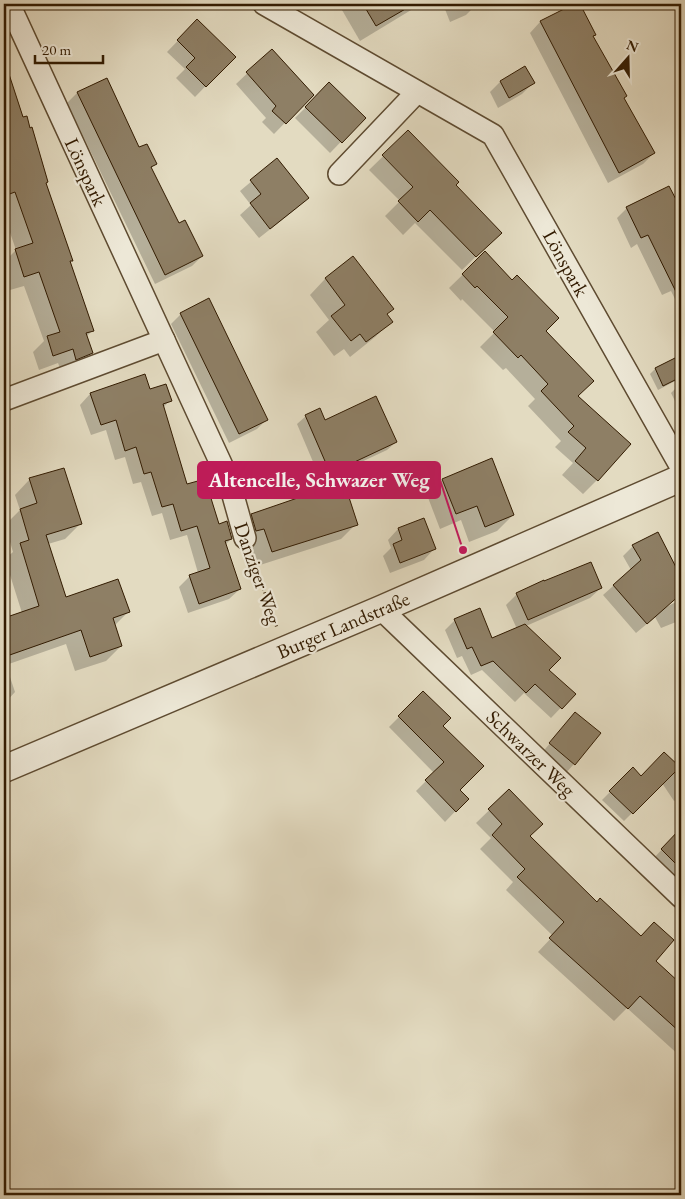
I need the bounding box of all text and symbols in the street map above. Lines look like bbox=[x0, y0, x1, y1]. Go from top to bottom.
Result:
scale bar bbox=[35, 32, 102, 64]
north arrow bbox=[602, 32, 652, 82]
text: N bbox=[624, 35, 641, 56]
text: 20 m bbox=[42, 40, 71, 59]
street label: Lönspark bbox=[59, 134, 113, 211]
street label: Lönspark bbox=[537, 225, 595, 302]
callout: Altencelle, Schwazer Weg bbox=[198, 462, 440, 498]
text: Altencelle, Schwazer Weg bbox=[207, 466, 430, 493]
street label: Danziger Weg bbox=[228, 519, 288, 628]
street label: Burger Landstraße bbox=[273, 585, 414, 665]
street label: Schwarzer Weg bbox=[481, 704, 581, 802]

